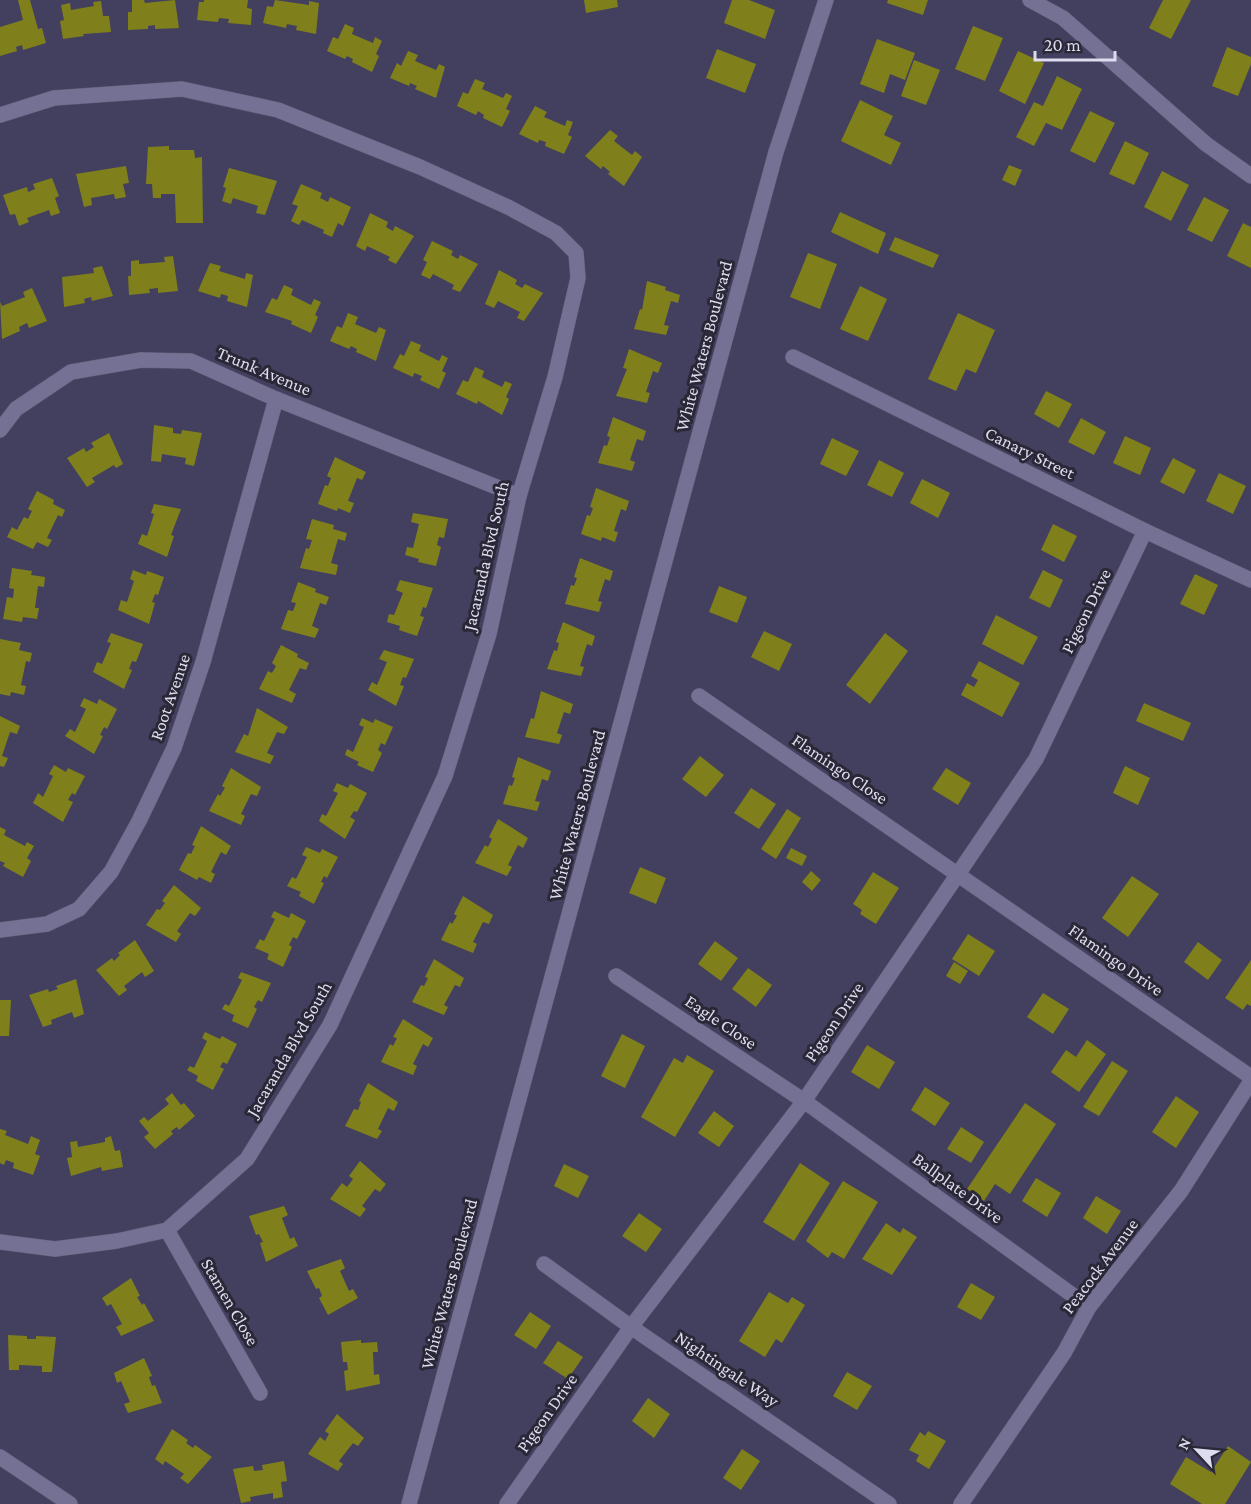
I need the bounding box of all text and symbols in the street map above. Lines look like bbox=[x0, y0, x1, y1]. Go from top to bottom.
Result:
scale bar bbox=[1035, 24, 1114, 62]
text: 20 m bbox=[1044, 35, 1081, 55]
street label: White Waters Boulevard bbox=[672, 258, 737, 433]
street label: Trunk Avenue bbox=[214, 342, 314, 400]
street label: Canary Street bbox=[982, 423, 1079, 484]
street label: Jacaranda Blvd South bbox=[459, 479, 513, 635]
street label: Pigeon Drive bbox=[1057, 565, 1115, 656]
street label: Root Avenue bbox=[146, 651, 194, 743]
street label: White Waters Boulevard bbox=[545, 727, 610, 902]
street label: Flamingo Close bbox=[788, 730, 892, 808]
street label: Flamingo Drive bbox=[1065, 920, 1167, 1000]
street label: Jacaranda Blvd South bbox=[241, 978, 336, 1122]
street label: Pigeon Drive bbox=[800, 978, 868, 1065]
street label: Eagle Close bbox=[681, 991, 761, 1053]
street label: Ballplate Drive bbox=[909, 1149, 1007, 1227]
street label: White Waters Boulevard bbox=[417, 1196, 482, 1371]
street label: Peacock Avenue bbox=[1058, 1215, 1142, 1317]
street label: Stamen Close bbox=[197, 1255, 263, 1349]
street label: Nightingale Way bbox=[671, 1327, 783, 1411]
street label: Pigeon Drive bbox=[513, 1370, 581, 1456]
north arrow bbox=[1167, 1420, 1227, 1480]
text: N bbox=[1174, 1435, 1194, 1452]

